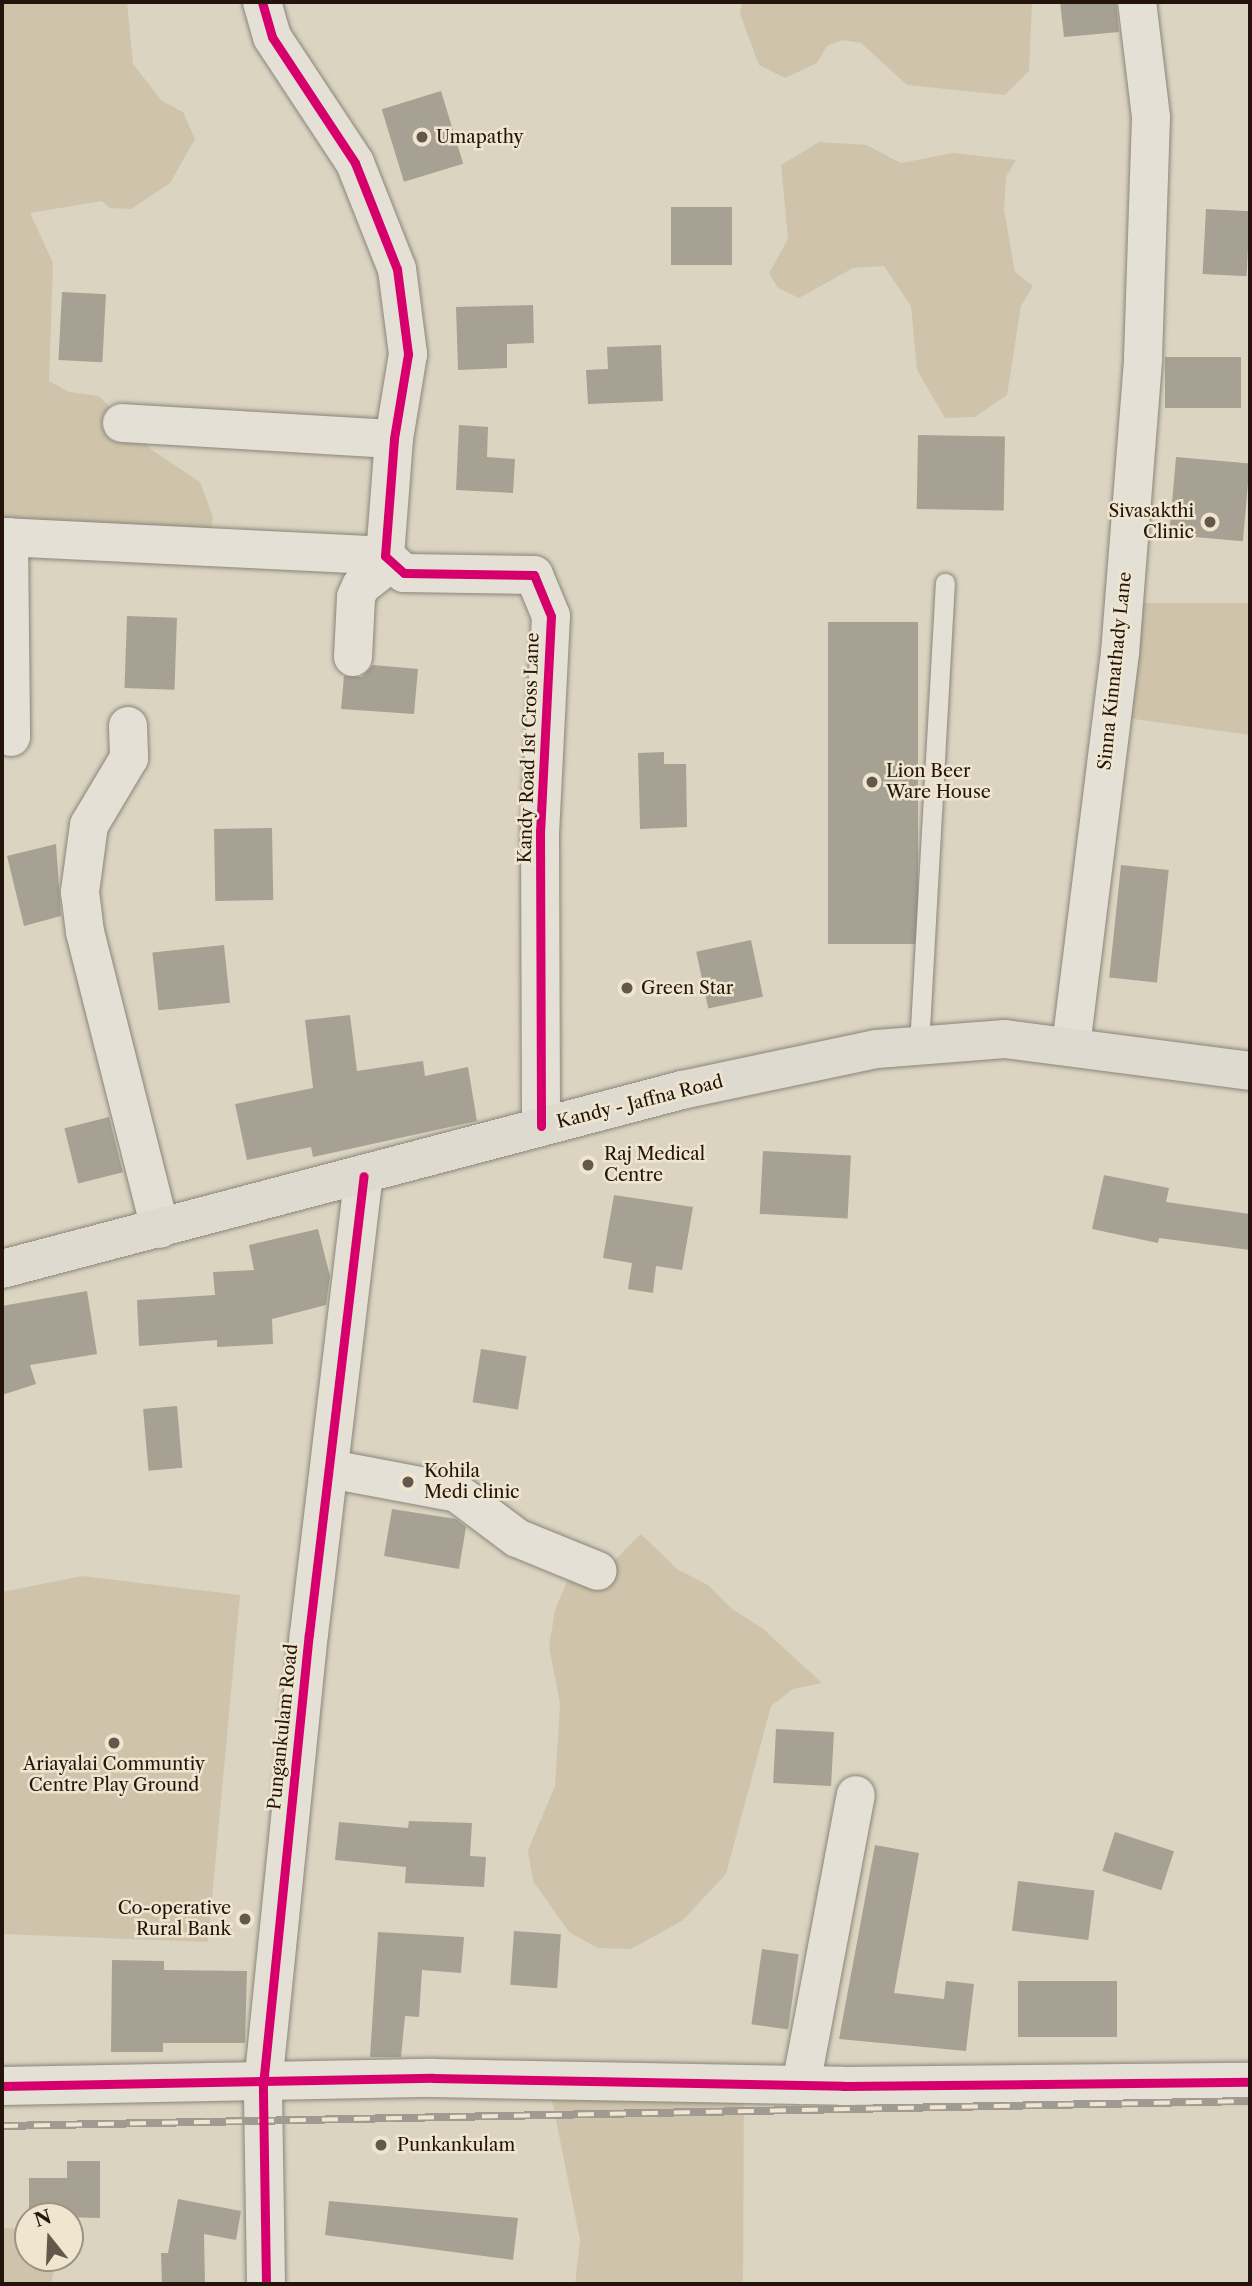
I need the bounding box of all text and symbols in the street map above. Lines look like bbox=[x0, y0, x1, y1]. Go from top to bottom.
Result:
place label: Umapathy bbox=[436, 126, 523, 148]
marker: Umapathy bbox=[414, 129, 430, 145]
place label: Sivasakthi Clinic bbox=[1108, 501, 1194, 544]
marker: Sivasakthi Clinic bbox=[1200, 512, 1220, 532]
street label: Sinna Kinnathady Lane bbox=[1094, 570, 1136, 772]
street label: Kandy Road 1st Cross Lane bbox=[514, 632, 544, 864]
place label: Lion Beer Ware House bbox=[886, 761, 991, 804]
marker: Lion Beer Ware House bbox=[864, 774, 880, 790]
place label: Green Star bbox=[641, 977, 733, 999]
marker: Green Star bbox=[619, 980, 635, 996]
street label: Kandy - Jaffna Road bbox=[554, 1071, 726, 1133]
place label: Raj Medical Centre bbox=[604, 1144, 705, 1186]
marker: Raj Medical Centre bbox=[578, 1155, 598, 1175]
place label: Kohila Medi clinic bbox=[424, 1461, 520, 1504]
marker: Kohila Medi clinic bbox=[398, 1472, 418, 1492]
street label: Pungankulam Road bbox=[264, 1643, 302, 1811]
marker: Ariayalai Communtiy Centre Play Ground bbox=[106, 1735, 122, 1751]
place label: Ariayalai Communtiy Centre Play Ground bbox=[23, 1754, 205, 1796]
place label: Co-operative Rural Bank bbox=[118, 1898, 231, 1940]
marker: Co-operative Rural Bank bbox=[237, 1911, 253, 1927]
place label: Punkankulam bbox=[397, 2134, 515, 2156]
marker: Punkankulam bbox=[371, 2135, 391, 2155]
north arrow bbox=[14, 2202, 84, 2272]
text: N bbox=[32, 2205, 54, 2232]

